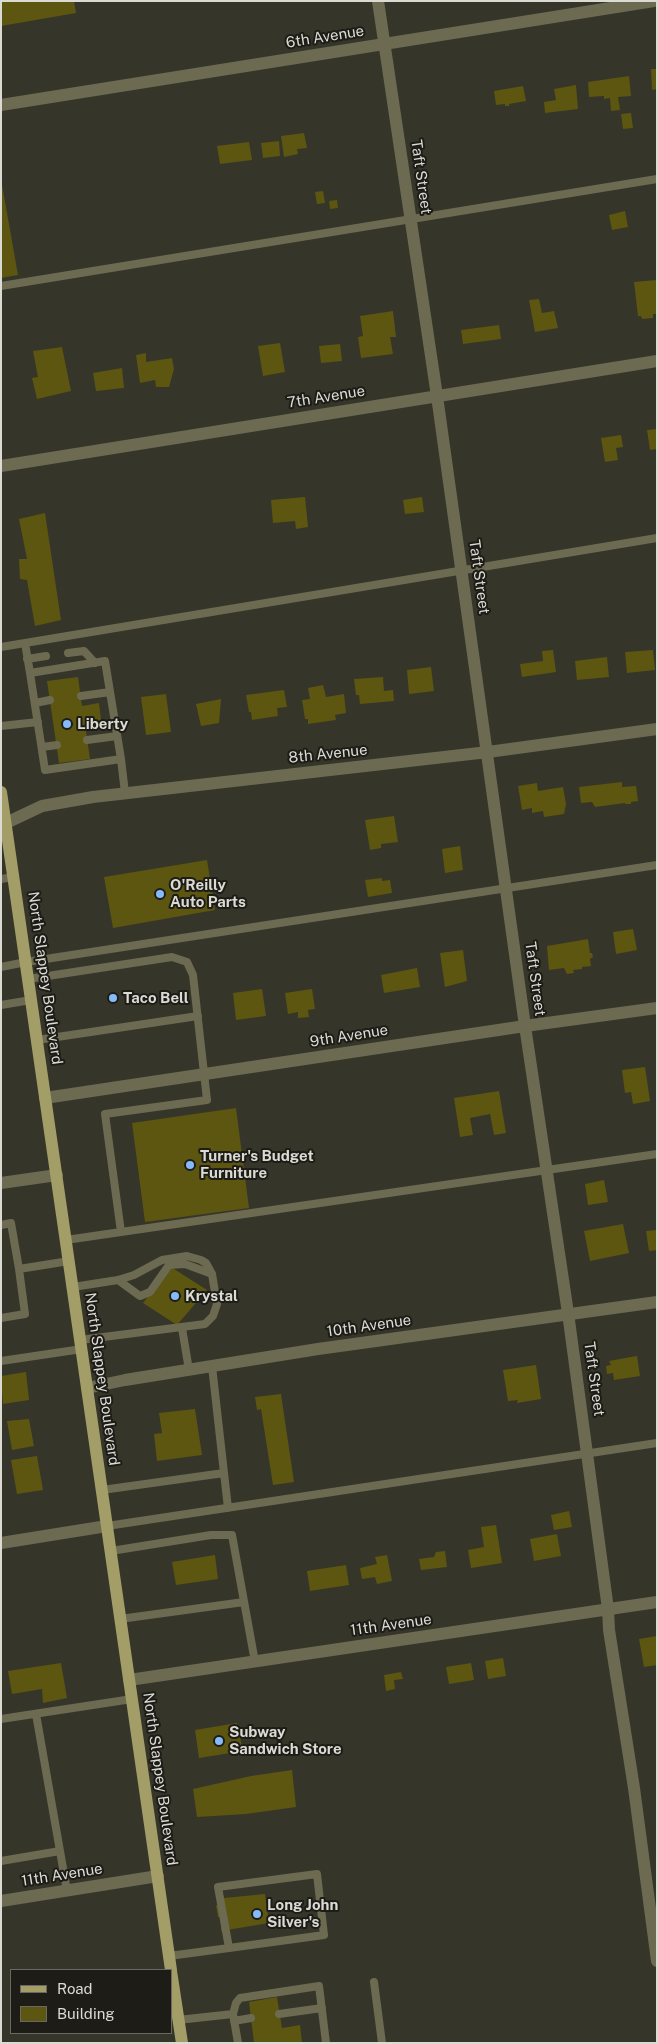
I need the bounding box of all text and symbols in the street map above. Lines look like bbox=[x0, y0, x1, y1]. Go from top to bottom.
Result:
street label: 6th Avenue bbox=[285, 22, 365, 52]
street label: Taft Street bbox=[407, 139, 435, 215]
street label: 7th Avenue bbox=[286, 382, 366, 412]
street label: Taft Street bbox=[465, 539, 493, 615]
place label: Liberty bbox=[77, 715, 128, 733]
marker: Liberty bbox=[61, 718, 73, 730]
street label: 8th Avenue bbox=[288, 741, 368, 767]
place label: O'Reilly Auto Parts bbox=[170, 876, 246, 911]
marker: O'Reilly Auto Parts bbox=[154, 888, 166, 900]
street label: North Slappey Boulevard bbox=[24, 890, 66, 1066]
street label: Taft Street bbox=[521, 941, 549, 1017]
place label: Taco Bell bbox=[123, 989, 189, 1007]
marker: Taco Bell bbox=[107, 992, 119, 1004]
street label: 9th Avenue bbox=[309, 1021, 389, 1051]
place label: Turner's Budget Furniture bbox=[200, 1147, 314, 1182]
marker: Turner's Budget Furniture bbox=[184, 1159, 196, 1171]
place label: Krystal bbox=[185, 1287, 238, 1305]
marker: Krystal bbox=[169, 1290, 181, 1302]
street label: North Slappey Boulevard bbox=[81, 1291, 123, 1467]
street label: 10th Avenue bbox=[326, 1311, 412, 1341]
street label: Taft Street bbox=[580, 1341, 608, 1417]
street label: 11th Avenue bbox=[349, 1610, 433, 1640]
street label: North Slappey Boulevard bbox=[139, 1691, 181, 1867]
place label: Subway Sandwich Store bbox=[229, 1723, 342, 1758]
marker: Subway Sandwich Store bbox=[213, 1735, 225, 1747]
street label: 11th Avenue bbox=[20, 1860, 104, 1890]
place label: Long John Silver's bbox=[267, 1896, 338, 1931]
marker: Long John Silver's bbox=[251, 1908, 263, 1920]
legend bbox=[10, 1969, 172, 2034]
text: Road bbox=[57, 1980, 93, 1997]
text: Building bbox=[57, 2005, 115, 2022]

